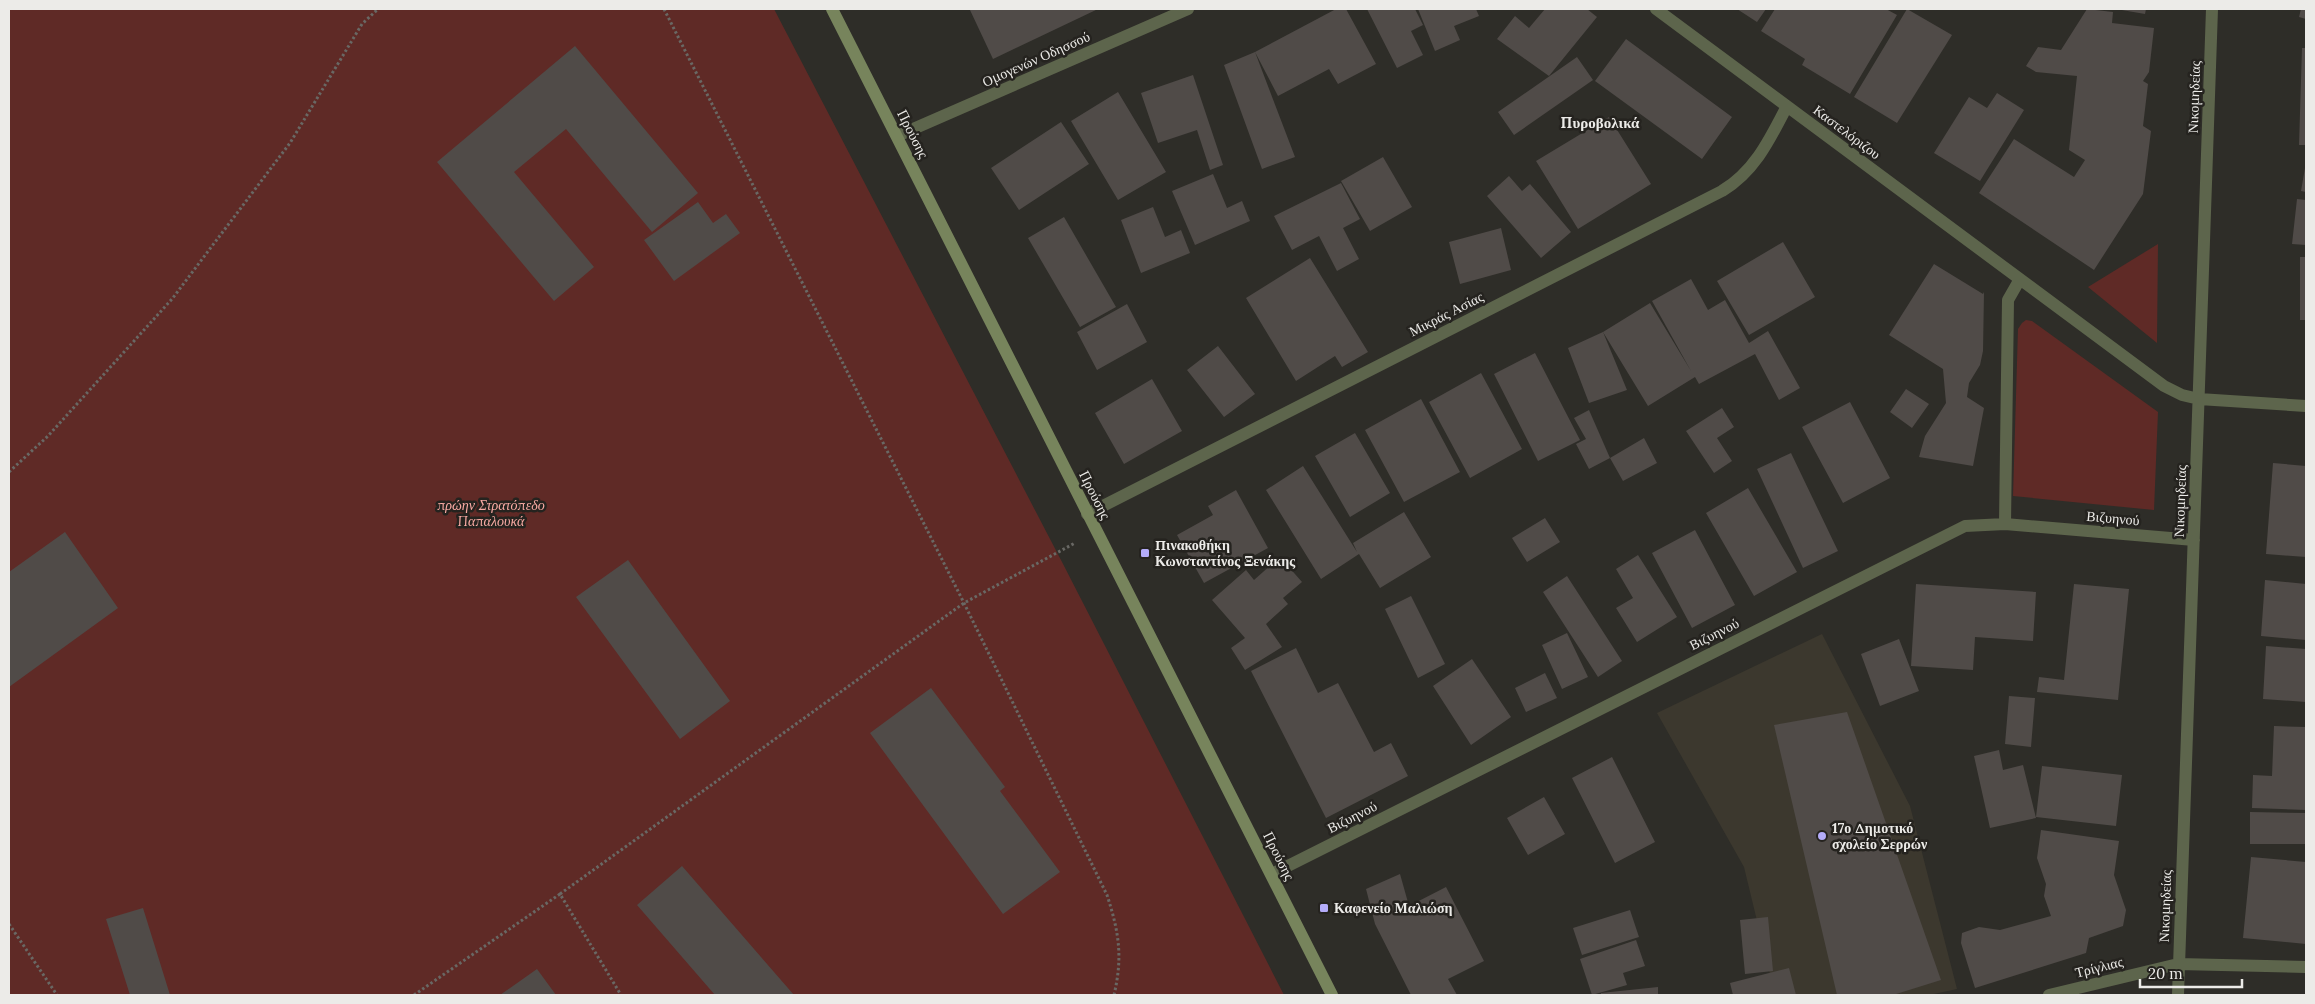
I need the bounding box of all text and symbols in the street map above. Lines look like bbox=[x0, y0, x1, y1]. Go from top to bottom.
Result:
street label: Ομογενών Οδησσού bbox=[979, 27, 1093, 91]
street label: Νικομηδείας bbox=[2184, 60, 2204, 134]
street label: Καστελόριζου bbox=[1810, 101, 1884, 163]
street label: Προύσης bbox=[893, 107, 933, 162]
district label: Πυροβολικά bbox=[1561, 113, 1640, 132]
street label: Μικράς Ασίας bbox=[1406, 287, 1487, 340]
street label: Νικομηδείας bbox=[2170, 464, 2190, 538]
street label: Προύσης bbox=[1075, 468, 1115, 523]
park label: πρώην Στρατόπεδο Παπαλουκά bbox=[437, 496, 545, 530]
street label: Βιζυηνού bbox=[2086, 507, 2140, 529]
place label: Πινακοθήκη Κωνσταντίνος Ξενάκης bbox=[1155, 536, 1296, 570]
marker: Πινακοθήκη Κωνσταντίνος Ξενάκης bbox=[1139, 547, 1151, 559]
street label: Βιζυηνού bbox=[1686, 614, 1742, 654]
street label: Βιζυηνού bbox=[1324, 797, 1380, 837]
place label: 17ο Δημοτικό σχολείο Σερρών bbox=[1832, 819, 1928, 853]
street label: Προύσης bbox=[1259, 829, 1299, 884]
marker: 17ο Δημοτικό σχολείο Σερρών bbox=[1816, 830, 1828, 842]
street label: Νικομηδείας bbox=[2155, 869, 2175, 943]
place label: Καφενείο Μαλιώση bbox=[1334, 899, 1453, 917]
marker: Καφενείο Μαλιώση bbox=[1318, 902, 1330, 914]
street label: Τρίγλιας bbox=[2073, 952, 2125, 982]
scale bar bbox=[2140, 956, 2242, 988]
text: 20 m bbox=[2148, 964, 2183, 983]

